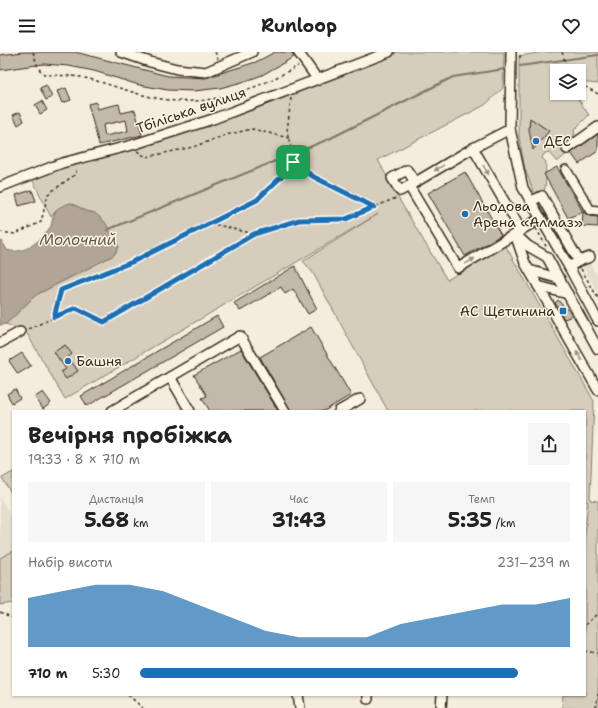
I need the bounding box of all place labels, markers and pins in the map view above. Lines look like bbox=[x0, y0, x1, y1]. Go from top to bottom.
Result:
place label: ДЕС bbox=[544, 132, 571, 150]
marker: ДЕС bbox=[531, 136, 541, 146]
pin bbox=[276, 145, 310, 179]
place label: Льодова Арена «Алмаз» bbox=[473, 197, 583, 231]
marker: Льодова Арена «Алмаз» bbox=[460, 209, 470, 219]
place label: АС Щетинина bbox=[460, 302, 555, 320]
marker: АС Щетинина bbox=[558, 306, 568, 316]
place label: Башня bbox=[76, 352, 122, 370]
marker: Башня bbox=[63, 356, 73, 366]

